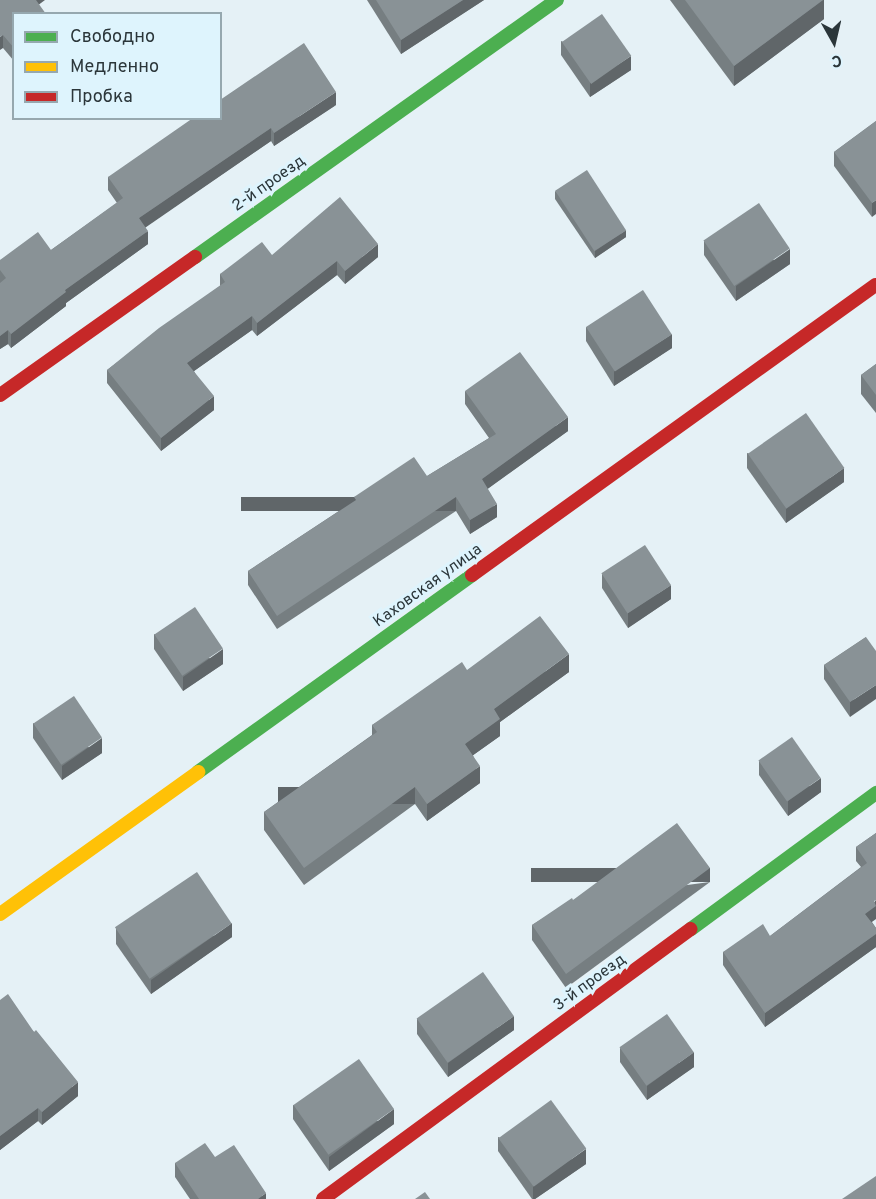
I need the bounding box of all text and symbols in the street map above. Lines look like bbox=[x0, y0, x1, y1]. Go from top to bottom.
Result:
legend bbox=[12, 12, 222, 120]
north arrow bbox=[804, 12, 864, 72]
text: Свободно bbox=[70, 26, 155, 49]
text: С bbox=[830, 49, 843, 70]
text: Медленно bbox=[70, 56, 159, 79]
text: Пробка bbox=[70, 86, 133, 109]
street label: 2-й проезд bbox=[229, 152, 309, 216]
street label: Каховская улица bbox=[370, 540, 486, 632]
street label: 3-й проезд bbox=[550, 950, 630, 1016]

